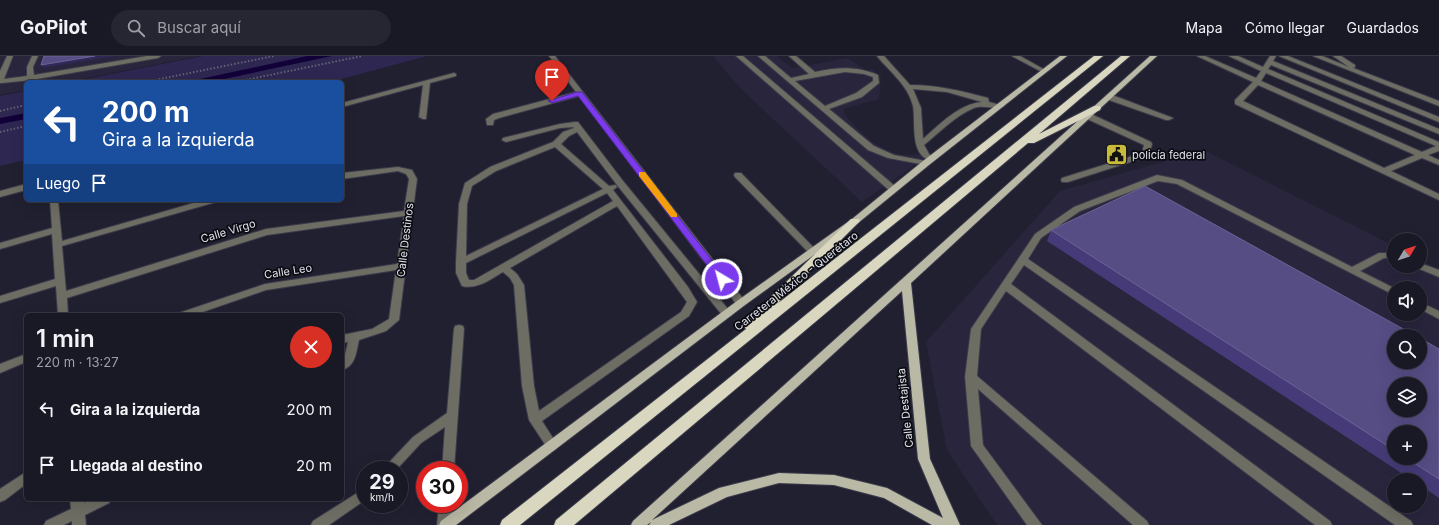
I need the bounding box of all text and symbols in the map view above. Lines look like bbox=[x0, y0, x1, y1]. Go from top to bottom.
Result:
search box bbox=[111, 10, 391, 46]
text: GoPilot bbox=[20, 16, 87, 39]
icon: search bbox=[125, 17, 147, 39]
text: Buscar aquí bbox=[157, 18, 241, 37]
text: Mapa bbox=[1186, 19, 1223, 36]
text: Cómo llegar bbox=[1245, 19, 1325, 36]
text: Guardados bbox=[1347, 19, 1419, 36]
pin bbox=[535, 60, 569, 101]
icon: arrive bbox=[541, 66, 563, 88]
text: 200 m bbox=[102, 95, 190, 129]
icon: left bbox=[36, 96, 88, 148]
text: Gira a la izquierda bbox=[102, 129, 255, 150]
public building icon: policía federal bbox=[1104, 142, 1130, 168]
place label: policía federal bbox=[1132, 148, 1205, 162]
icon: arrive bbox=[88, 172, 110, 194]
text: Luego bbox=[36, 174, 80, 193]
street label: Calle Destinos bbox=[394, 202, 417, 278]
street label: Calle Virgo bbox=[199, 216, 257, 246]
street label: Carretera México - Querétaro bbox=[731, 228, 861, 334]
north arrow bbox=[1387, 233, 1427, 273]
map controls bbox=[1387, 233, 1427, 513]
position arrow bbox=[701, 258, 743, 300]
street label: Calle Leo bbox=[263, 260, 313, 282]
button: sound bbox=[1387, 281, 1427, 321]
text: 1 min bbox=[36, 324, 95, 353]
button: close bbox=[290, 326, 332, 368]
button: search bbox=[1387, 329, 1427, 369]
text: 220 m · 13:27 bbox=[36, 354, 119, 370]
street label: Calle Destajista bbox=[894, 367, 916, 449]
button: layers bbox=[1387, 377, 1427, 417]
icon: left bbox=[36, 398, 58, 420]
text: Gira a la izquierda bbox=[70, 400, 200, 419]
text: 200 m bbox=[287, 400, 332, 419]
button: + bbox=[1387, 425, 1427, 465]
icon: arrive bbox=[36, 454, 58, 476]
text: Llegada al destino bbox=[70, 456, 203, 475]
text: 20 m bbox=[296, 456, 332, 475]
speed limit sign: 30 bbox=[416, 461, 468, 513]
text: 29 bbox=[369, 470, 395, 494]
button: − bbox=[1387, 473, 1427, 513]
text: km/h bbox=[370, 491, 394, 503]

